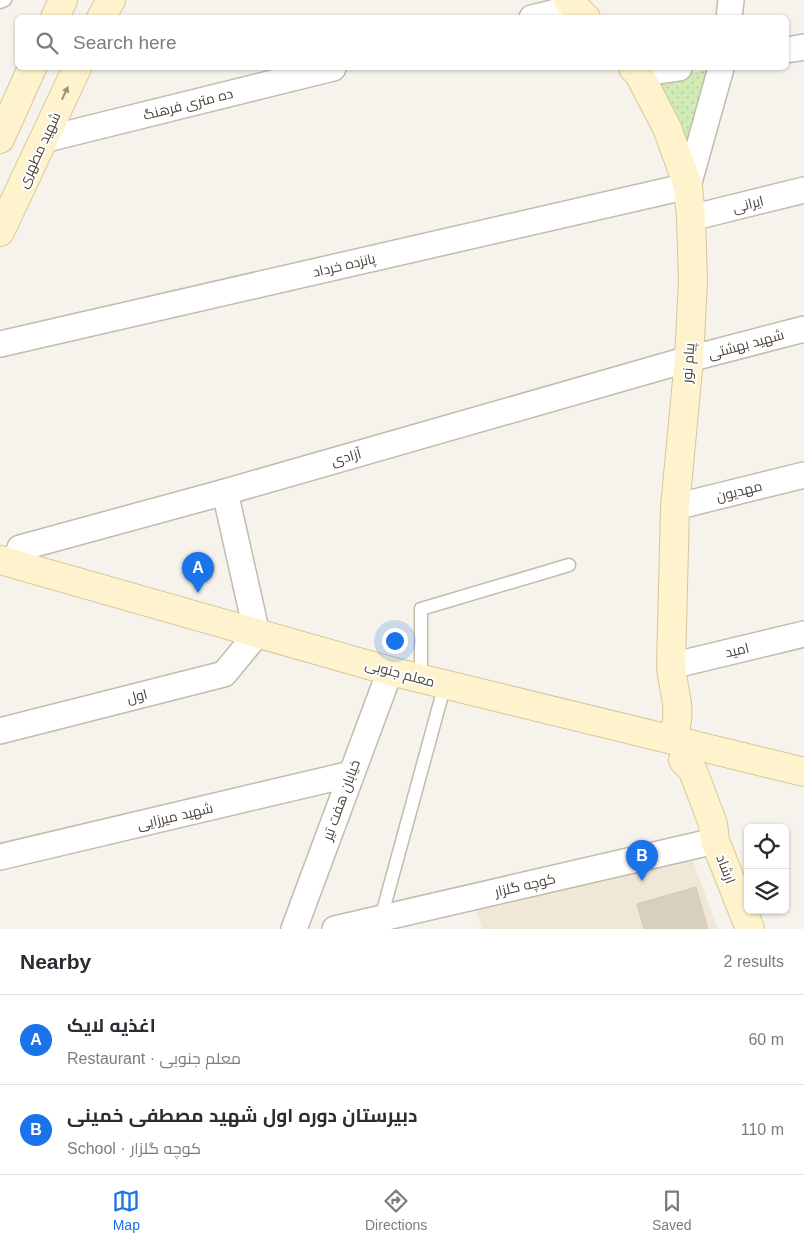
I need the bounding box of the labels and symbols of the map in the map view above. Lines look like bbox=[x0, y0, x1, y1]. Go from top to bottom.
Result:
street label: ده متری فرهنگ bbox=[141, 85, 235, 123]
one-way arrow bbox=[61, 86, 69, 100]
street label: شهید مطهری bbox=[14, 110, 64, 190]
street label: ایرانی bbox=[731, 192, 765, 216]
street label: پانزده خرداد bbox=[311, 250, 378, 282]
street label: شهید بهشتی bbox=[706, 326, 786, 362]
street label: پیام نور bbox=[679, 342, 699, 385]
street label: آزادی bbox=[329, 445, 363, 469]
street label: مهدیون bbox=[714, 478, 764, 504]
pin: A bbox=[182, 552, 214, 593]
your location bbox=[382, 628, 408, 654]
street label: امید bbox=[723, 639, 751, 661]
street label: معلم جنوبی bbox=[363, 656, 437, 692]
street label: اول bbox=[125, 686, 149, 707]
street label: خیابان هفت تیر bbox=[319, 758, 363, 843]
street label: شهید میرزایی bbox=[136, 800, 214, 832]
pin: B bbox=[626, 840, 658, 881]
street label: ارشاد bbox=[713, 852, 739, 886]
street label: کوچه گلزار bbox=[492, 870, 557, 902]

